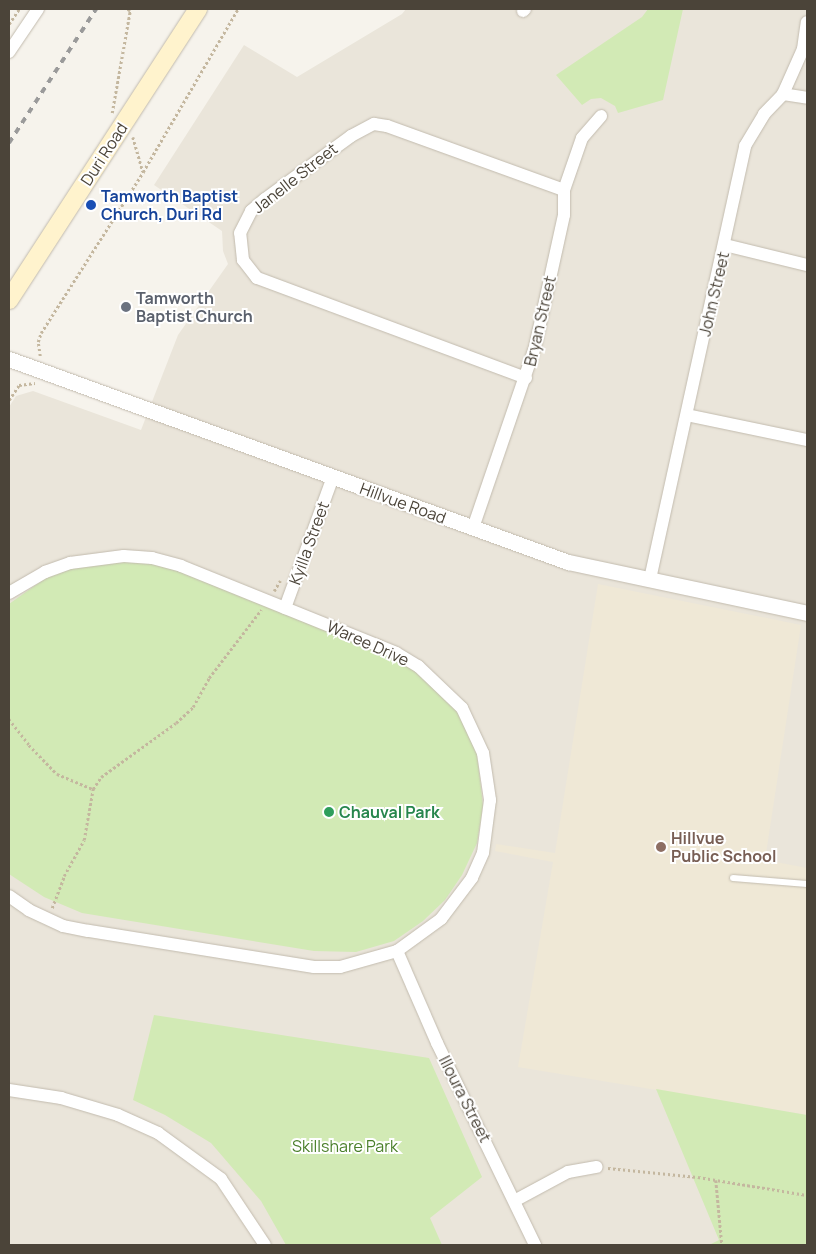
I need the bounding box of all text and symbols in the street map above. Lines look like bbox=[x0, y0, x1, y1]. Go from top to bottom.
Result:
street label: Duri Road bbox=[77, 119, 131, 189]
street label: Janelle Street bbox=[249, 139, 341, 217]
place label: Tamworth Baptist Church, Duri Rd bbox=[101, 186, 238, 224]
marker: Tamworth Baptist Church, Duri Rd bbox=[85, 199, 97, 211]
street label: John Street bbox=[695, 250, 733, 338]
street label: Bryan Street bbox=[520, 274, 560, 368]
place label: Tamworth Baptist Church bbox=[136, 288, 253, 326]
marker: Tamworth Baptist Church bbox=[120, 301, 132, 313]
street label: Hillvue Road bbox=[357, 479, 449, 527]
street label: Kyilla Street bbox=[285, 499, 333, 587]
street label: Waree Drive bbox=[324, 616, 412, 670]
place label: Chauval Park bbox=[339, 802, 440, 822]
marker: Chauval Park bbox=[323, 806, 335, 818]
place label: Hillvue Public School bbox=[671, 828, 776, 866]
marker: Hillvue Public School bbox=[655, 841, 667, 853]
street label: Illoura Street bbox=[435, 1052, 495, 1146]
park label: Skillshare Park bbox=[292, 1136, 398, 1156]

